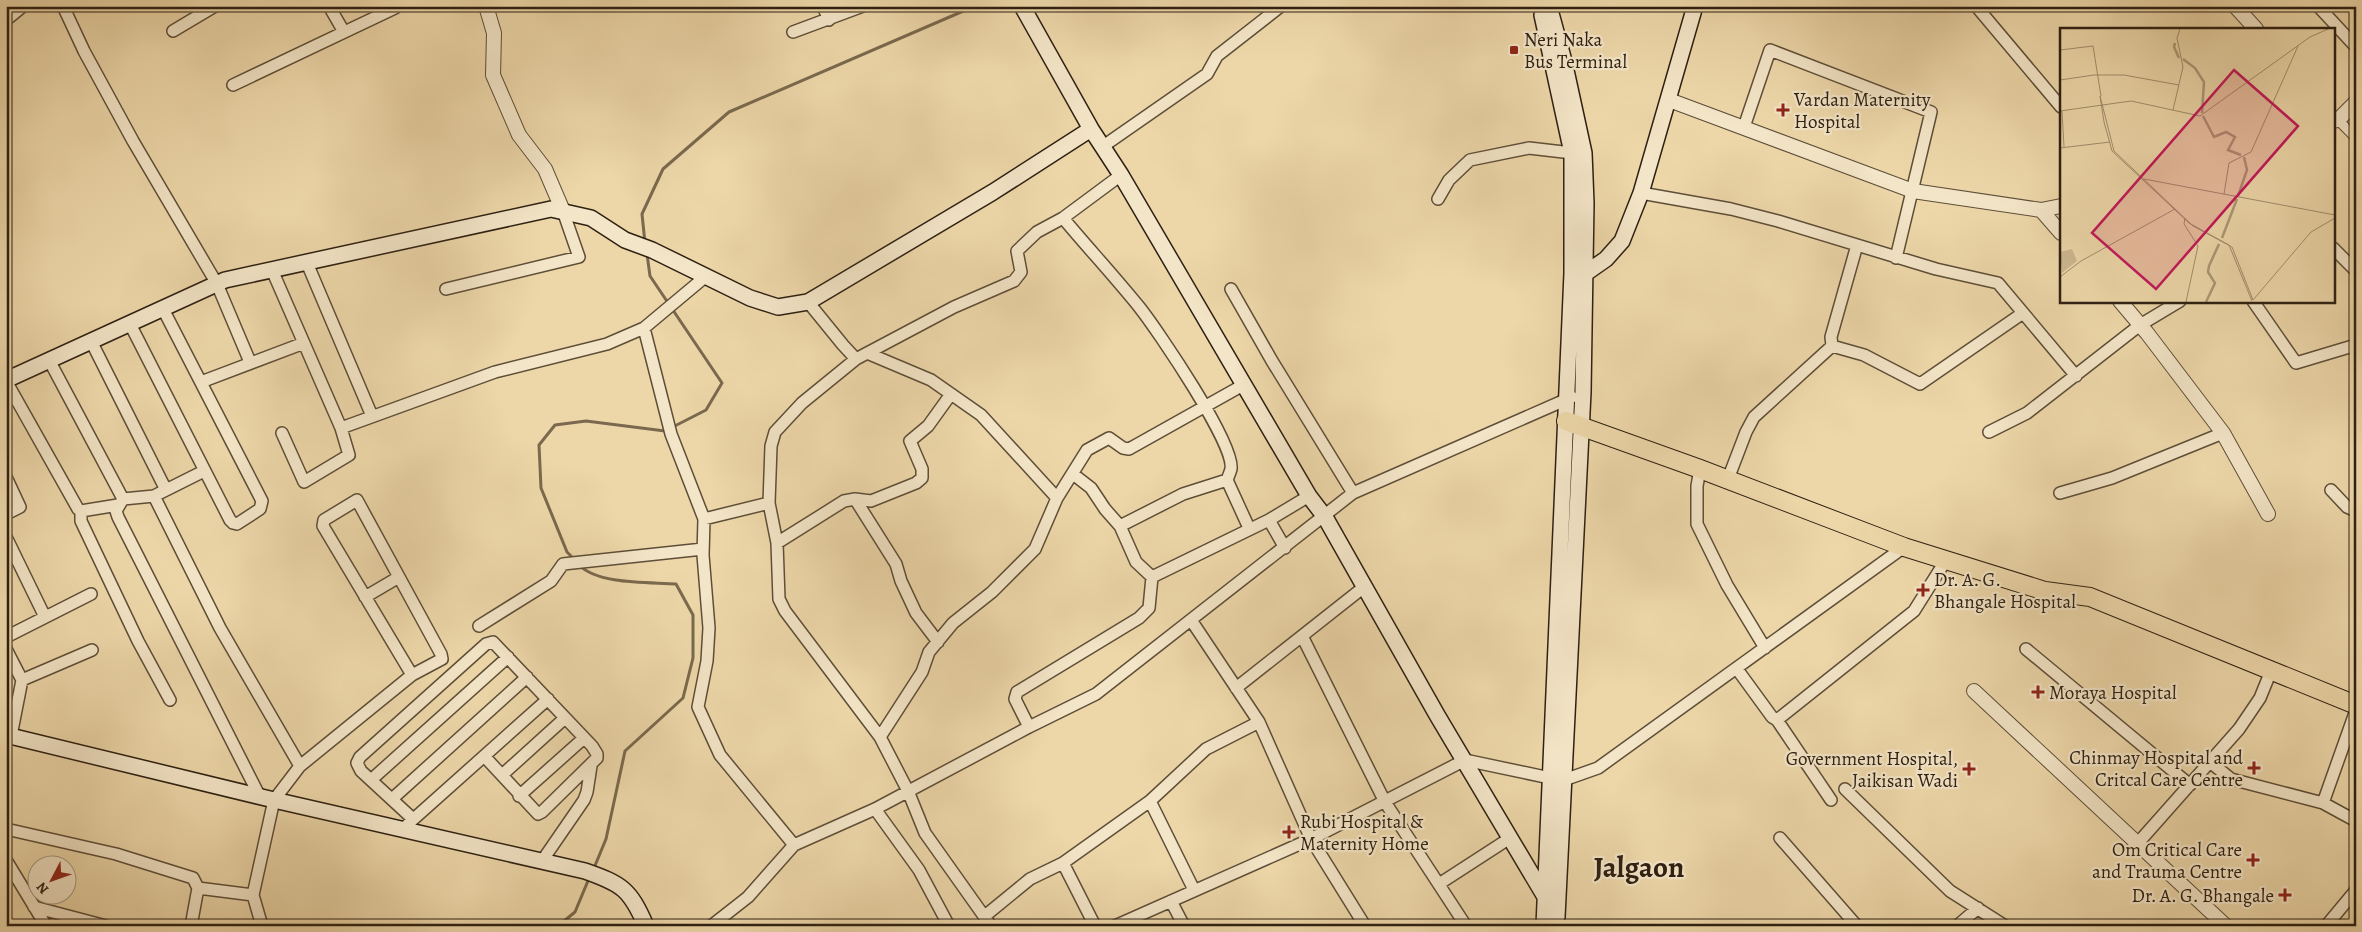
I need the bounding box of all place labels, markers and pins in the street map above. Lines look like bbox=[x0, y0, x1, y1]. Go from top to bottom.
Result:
place label: Neri Naka Bus Terminal bbox=[1524, 27, 1627, 75]
marker: Neri Naka Bus Terminal bbox=[1508, 44, 1520, 56]
place label: Vardan Maternity Hospital bbox=[1793, 87, 1931, 135]
marker: Vardan Maternity Hospital bbox=[1776, 103, 1790, 117]
place label: Dr. A. G. Bhangale Hospital bbox=[1934, 567, 2076, 615]
marker: Dr. A. G. Bhangale Hospital bbox=[1916, 583, 1930, 597]
place label: Moraya Hospital bbox=[2049, 680, 2177, 706]
marker: Moraya Hospital bbox=[2031, 685, 2045, 699]
place label: Chinmay Hospital and Critcal Care Centre bbox=[2069, 745, 2244, 793]
place label: Government Hospital, Jaikisan Wadi bbox=[1786, 746, 1958, 794]
marker: Chinmay Hospital and Critcal Care Centre bbox=[2247, 761, 2261, 775]
marker: Government Hospital, Jaikisan Wadi bbox=[1962, 762, 1976, 776]
place label: Rubi Hospital & Maternity Home bbox=[1300, 809, 1429, 857]
marker: Rubi Hospital & Maternity Home bbox=[1282, 825, 1296, 839]
place label: Om Critical Care and Trauma Centre bbox=[2092, 837, 2242, 885]
marker: Om Critical Care and Trauma Centre bbox=[2246, 853, 2260, 867]
place label: Dr. A. G. Bhangale bbox=[2132, 883, 2274, 909]
marker: Dr. A. G. Bhangale bbox=[2278, 888, 2292, 902]

